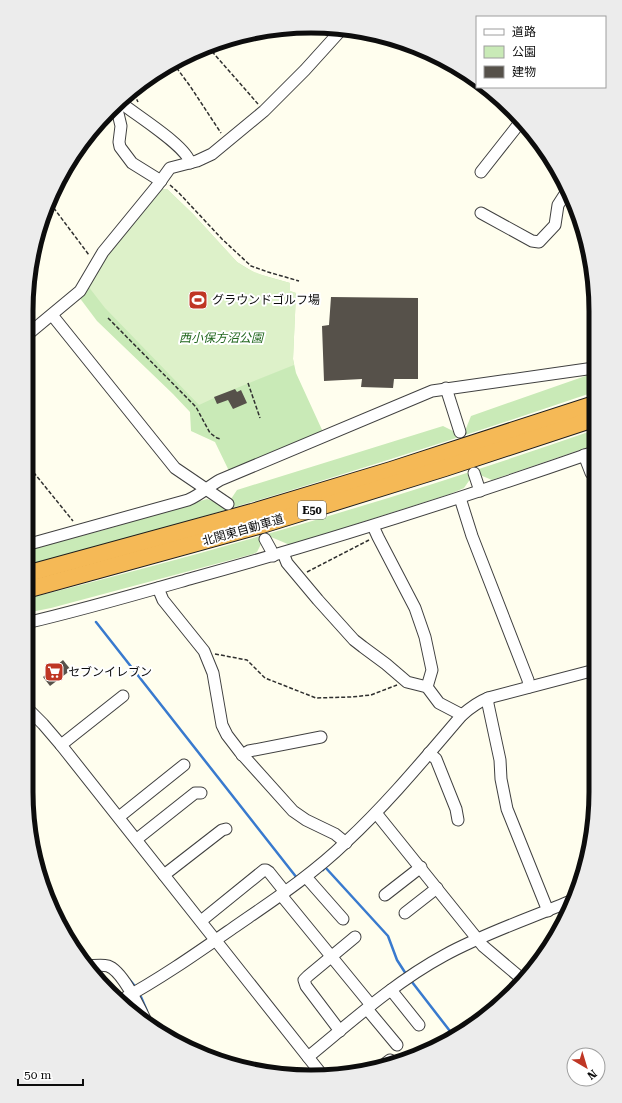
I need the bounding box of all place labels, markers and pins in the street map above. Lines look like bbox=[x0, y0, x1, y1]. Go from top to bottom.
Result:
sports icon: グラウンドゴルフ場 bbox=[187, 289, 209, 311]
place label: グラウンドゴルフ場 bbox=[212, 293, 320, 307]
supermarket icon: セブンイレブン bbox=[43, 661, 65, 683]
place label: セブンイレブン bbox=[68, 665, 152, 679]

